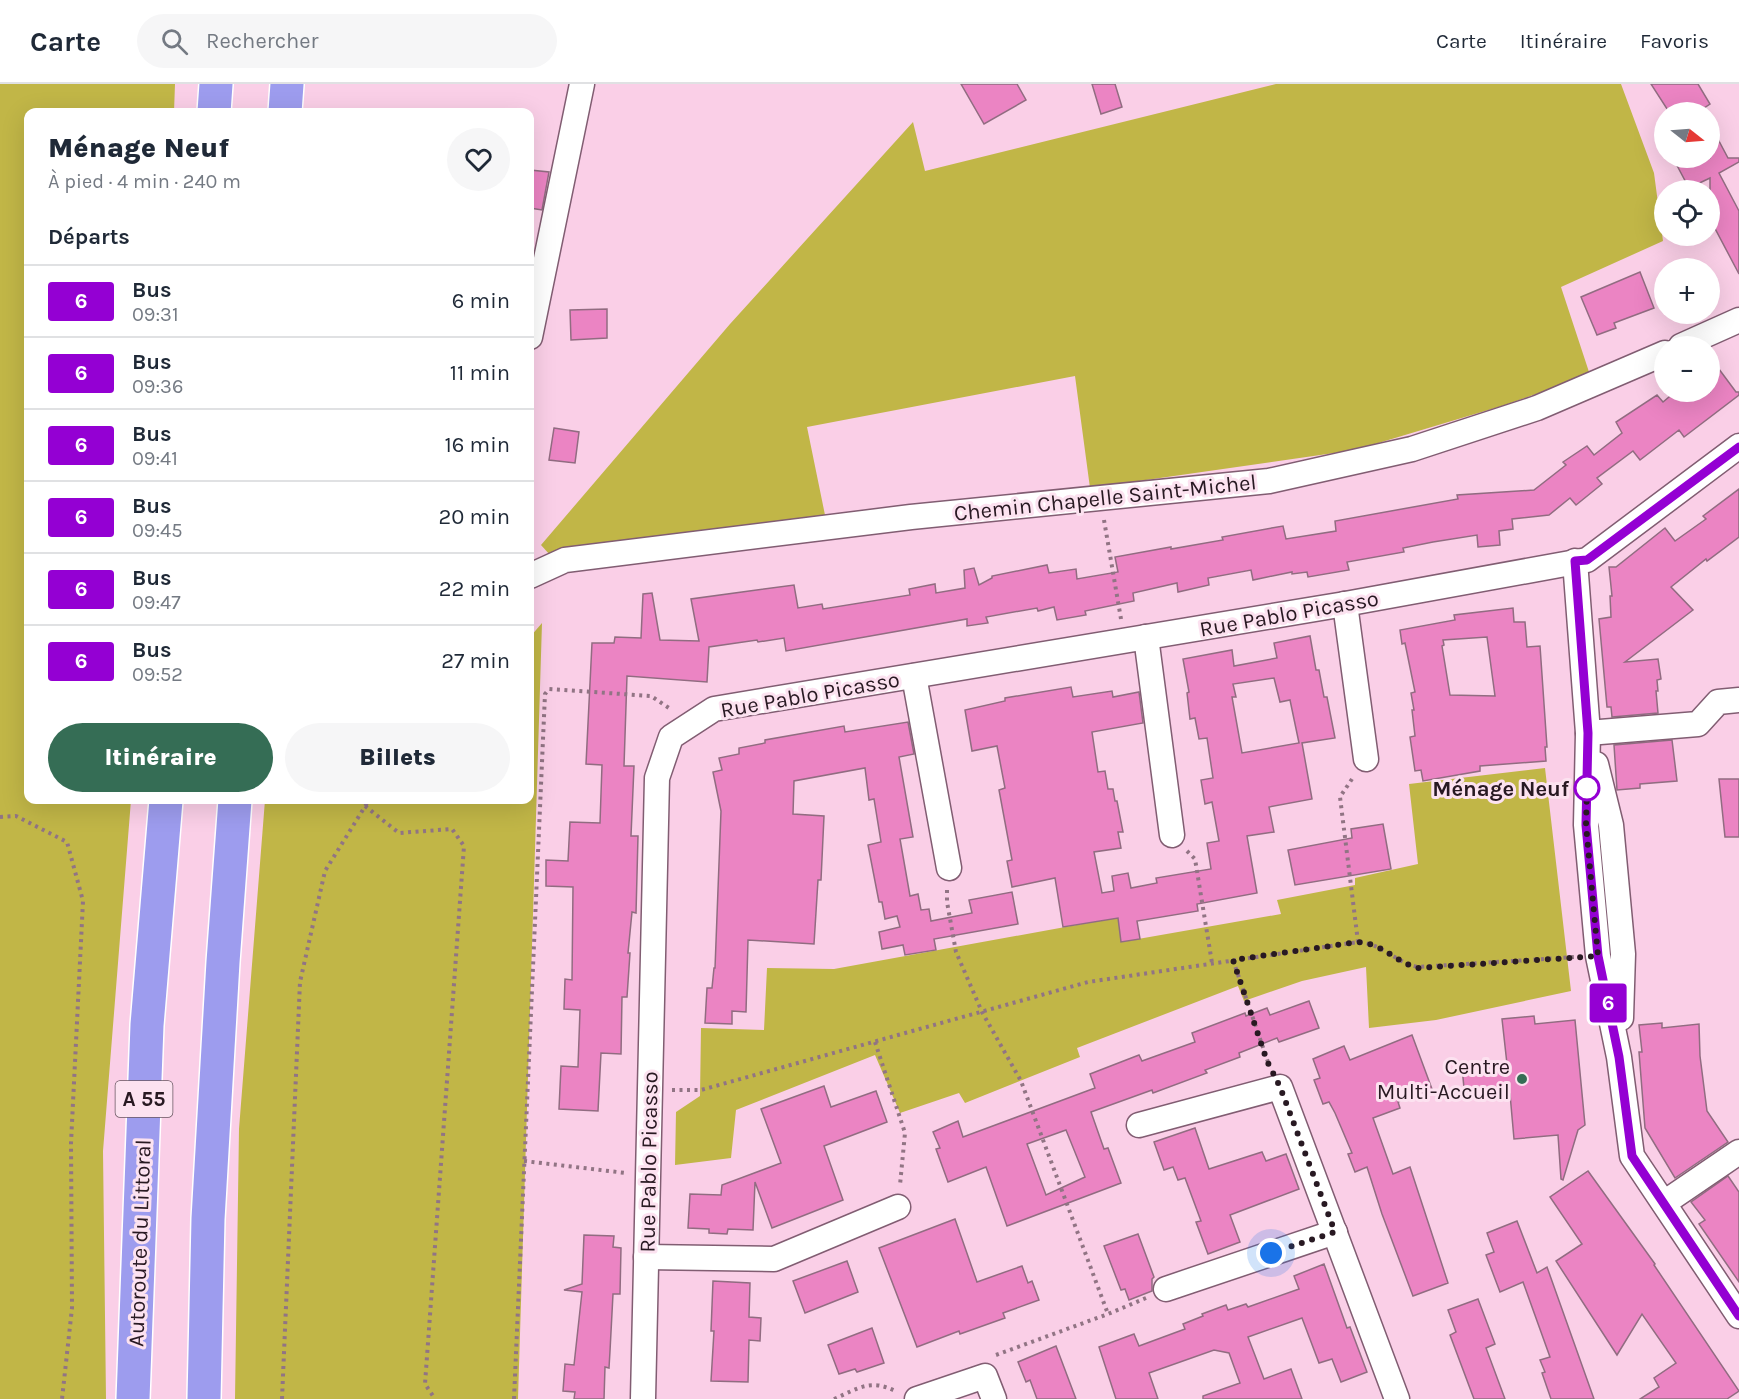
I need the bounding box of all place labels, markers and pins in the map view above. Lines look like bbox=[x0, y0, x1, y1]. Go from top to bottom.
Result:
marker: Ménage Neuf bbox=[1574, 775, 1600, 801]
place label: Ménage Neuf bbox=[1432, 776, 1570, 802]
place label: Centre Multi-Accueil bbox=[1377, 1054, 1510, 1105]
marker: Centre Multi-Accueil bbox=[1515, 1072, 1529, 1086]

